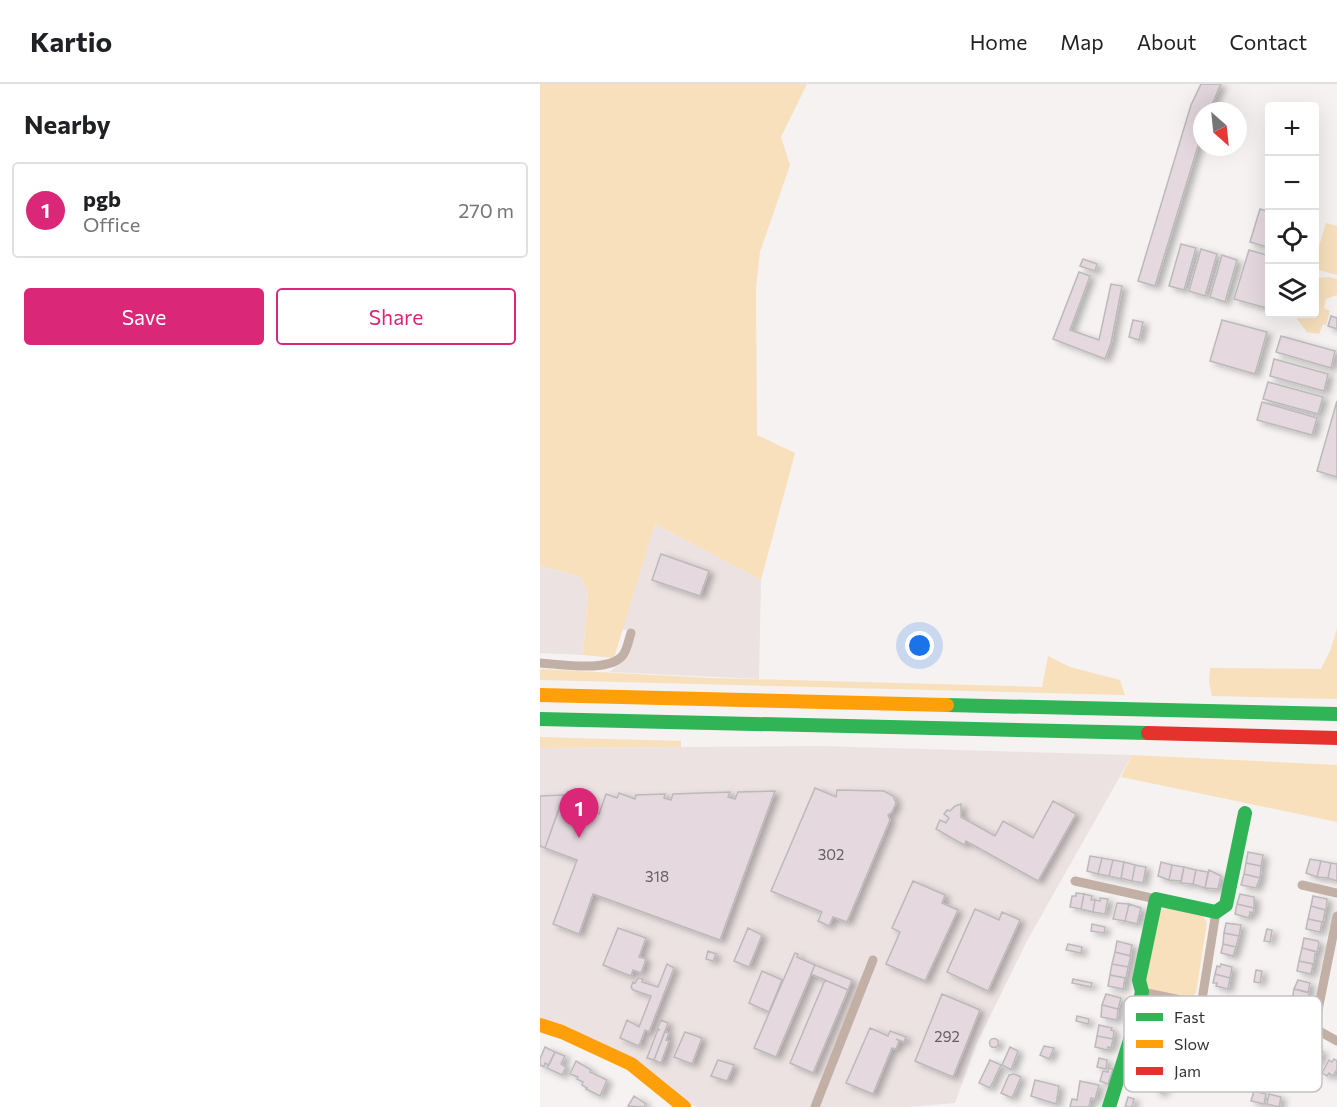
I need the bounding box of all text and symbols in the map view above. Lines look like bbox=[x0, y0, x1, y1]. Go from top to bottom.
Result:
text: Kartio bbox=[30, 24, 112, 58]
text: Home bbox=[970, 29, 1027, 54]
text: Map bbox=[1060, 29, 1104, 54]
text: About bbox=[1137, 29, 1196, 54]
text: Contact bbox=[1229, 29, 1307, 54]
north arrow bbox=[1193, 102, 1247, 156]
map controls bbox=[1265, 102, 1319, 318]
button: + bbox=[1265, 102, 1319, 156]
text: Nearby bbox=[24, 108, 111, 139]
button: − bbox=[1265, 156, 1319, 210]
text: pgb bbox=[83, 185, 121, 212]
text: 1 bbox=[41, 198, 50, 222]
text: 270 m bbox=[458, 198, 514, 222]
button: locate bbox=[1265, 210, 1319, 264]
text: Office bbox=[83, 212, 140, 236]
button: layers bbox=[1265, 264, 1319, 318]
button: Save bbox=[24, 288, 264, 345]
button: Share bbox=[276, 288, 516, 345]
your location bbox=[905, 631, 934, 660]
pin: 1 bbox=[560, 788, 598, 838]
house number: 302 bbox=[818, 845, 844, 863]
house number: 318 bbox=[645, 867, 669, 885]
legend bbox=[1124, 996, 1322, 1092]
text: Fast bbox=[1174, 1007, 1205, 1026]
house number: 292 bbox=[934, 1027, 960, 1045]
text: Slow bbox=[1174, 1034, 1210, 1053]
text: Jam bbox=[1174, 1061, 1201, 1080]

